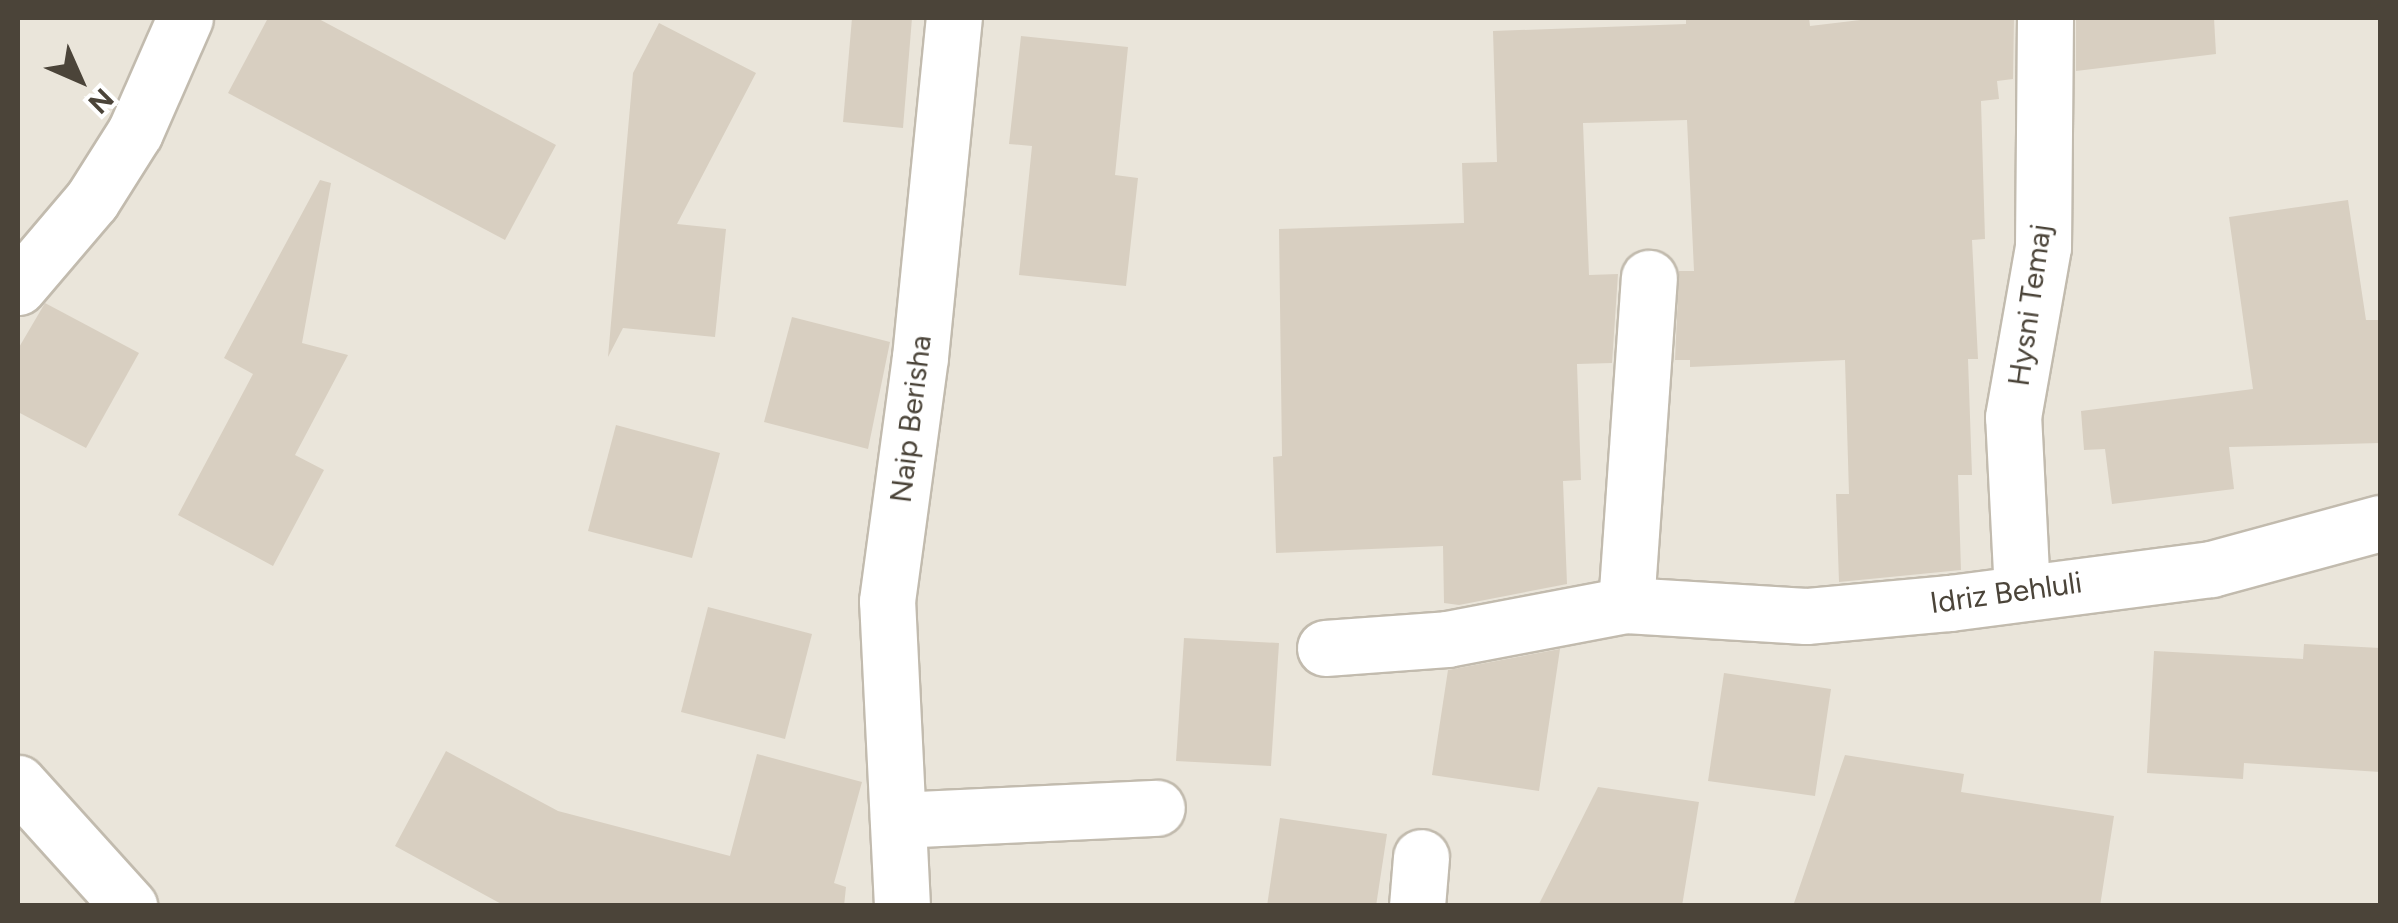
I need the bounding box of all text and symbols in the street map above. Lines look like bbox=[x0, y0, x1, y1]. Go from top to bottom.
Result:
north arrow bbox=[30, 30, 130, 130]
text: N bbox=[82, 82, 121, 121]
street label: Hysni Temaj bbox=[2001, 222, 2059, 388]
street label: Naip Berisha bbox=[883, 333, 939, 505]
street label: Idriz Behluli bbox=[1928, 565, 2084, 621]

